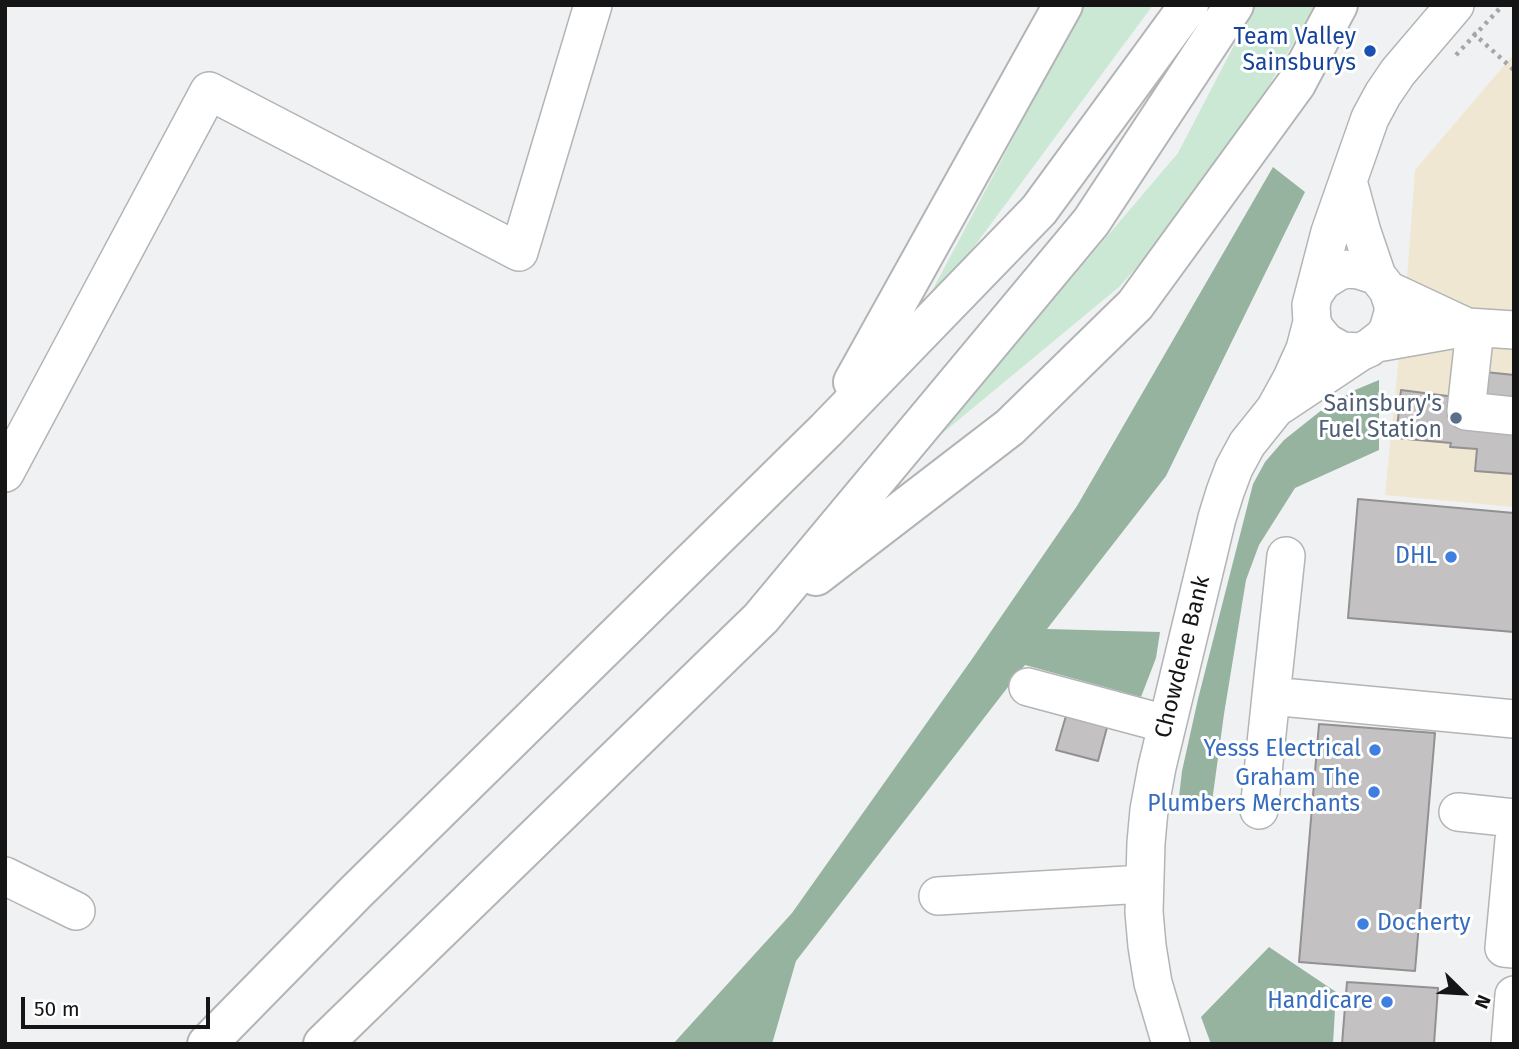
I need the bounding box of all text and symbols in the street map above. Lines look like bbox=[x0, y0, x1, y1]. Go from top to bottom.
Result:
place label: Team Valley Sainsburys bbox=[1233, 24, 1356, 78]
marker: Team Valley Sainsburys bbox=[1362, 43, 1378, 59]
place label: Sainsbury's Fuel Station bbox=[1318, 391, 1442, 445]
marker: Sainsbury's Fuel Station bbox=[1448, 410, 1464, 426]
place label: DHL bbox=[1395, 543, 1437, 571]
marker: DHL bbox=[1443, 549, 1459, 565]
street label: Chowdene Bank bbox=[1150, 573, 1216, 741]
place label: Yesss Electrical bbox=[1204, 736, 1361, 764]
marker: Yesss Electrical bbox=[1367, 742, 1383, 758]
place label: Graham The Plumbers Merchants bbox=[1147, 765, 1360, 819]
marker: Graham The Plumbers Merchants bbox=[1366, 784, 1382, 800]
place label: Docherty bbox=[1377, 910, 1471, 938]
marker: Docherty bbox=[1355, 916, 1371, 932]
north arrow bbox=[1428, 958, 1498, 1028]
scale bar bbox=[24, 982, 214, 1026]
place label: Handicare bbox=[1267, 988, 1373, 1016]
text: N bbox=[1470, 991, 1496, 1012]
marker: Handicare bbox=[1379, 994, 1395, 1010]
text: 50 m bbox=[34, 996, 80, 1022]

